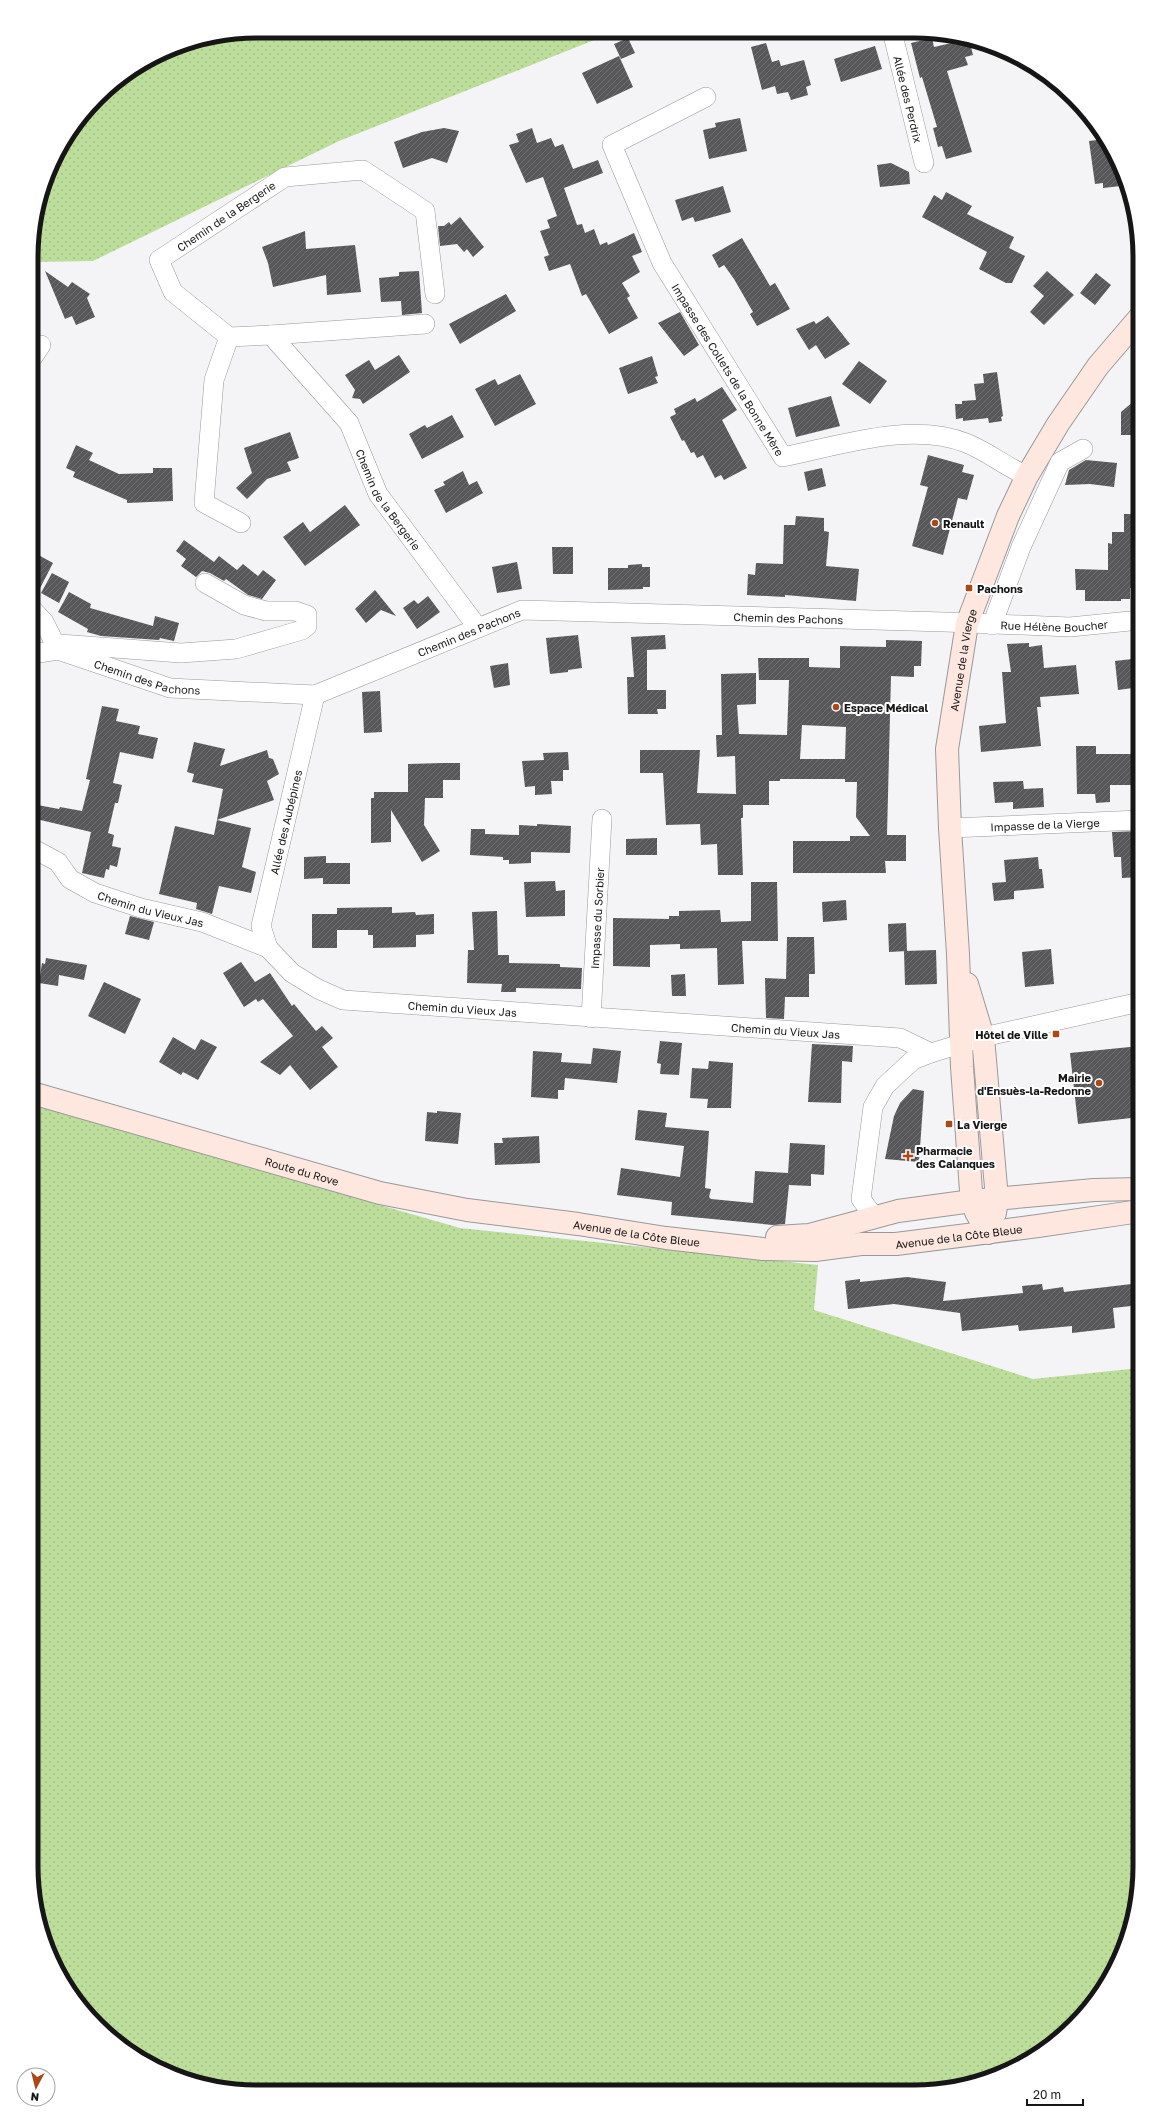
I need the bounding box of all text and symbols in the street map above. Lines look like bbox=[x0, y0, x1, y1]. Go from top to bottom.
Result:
street label: Allée des Perdrix bbox=[892, 54, 925, 144]
street label: Chemin de la Bergerie bbox=[174, 178, 278, 254]
street label: Impasse des Collets de la Bonne Mère bbox=[670, 281, 787, 458]
street label: Chemin de la Bergerie bbox=[354, 447, 424, 552]
place label: Renault bbox=[943, 517, 985, 530]
marker: Renault bbox=[930, 518, 940, 528]
place label: Pachons bbox=[977, 582, 1023, 595]
marker: Pachons bbox=[964, 583, 974, 593]
street label: Chemin des Pachons bbox=[415, 605, 522, 659]
street label: Avenue de la Vierge bbox=[947, 607, 979, 712]
street label: Chemin des Pachons bbox=[733, 610, 844, 626]
street label: Rue Hélène Boucher bbox=[1000, 617, 1109, 634]
street label: Chemin des Pachons bbox=[93, 656, 201, 696]
place label: Espace Médical bbox=[844, 701, 928, 714]
marker: Espace Médical bbox=[831, 702, 841, 712]
street label: Allée des Aubépines bbox=[267, 768, 304, 876]
street label: Impasse de la Vierge bbox=[990, 815, 1100, 833]
street label: Impasse du Sorbier bbox=[587, 866, 606, 969]
street label: Chemin du Vieux Jas bbox=[96, 888, 205, 929]
street label: Chemin du Vieux Jas bbox=[407, 998, 517, 1018]
street label: Chemin du Vieux Jas bbox=[731, 1020, 841, 1040]
place label: Hôtel de Ville bbox=[975, 1028, 1048, 1041]
marker: Hôtel de Ville bbox=[1051, 1029, 1061, 1039]
place label: Mairie d'Ensuès-la-Redonne bbox=[977, 1071, 1092, 1097]
marker: Mairie d'Ensuès-la-Redonne bbox=[1094, 1078, 1104, 1088]
place label: La Vierge bbox=[957, 1118, 1008, 1131]
marker: La Vierge bbox=[944, 1119, 954, 1129]
place label: Pharmacie des Calanques bbox=[916, 1144, 995, 1170]
marker: Pharmacie des Calanques bbox=[903, 1151, 913, 1161]
street label: Route du Rove bbox=[264, 1154, 341, 1187]
street label: Avenue de la Côte Bleue bbox=[573, 1217, 701, 1248]
street label: Avenue de la Côte Bleue bbox=[894, 1222, 1023, 1251]
north arrow bbox=[16, 2067, 56, 2107]
scale bar bbox=[1027, 2081, 1083, 2107]
text: 20 m bbox=[1033, 2087, 1061, 2102]
text: N bbox=[30, 2090, 40, 2104]

